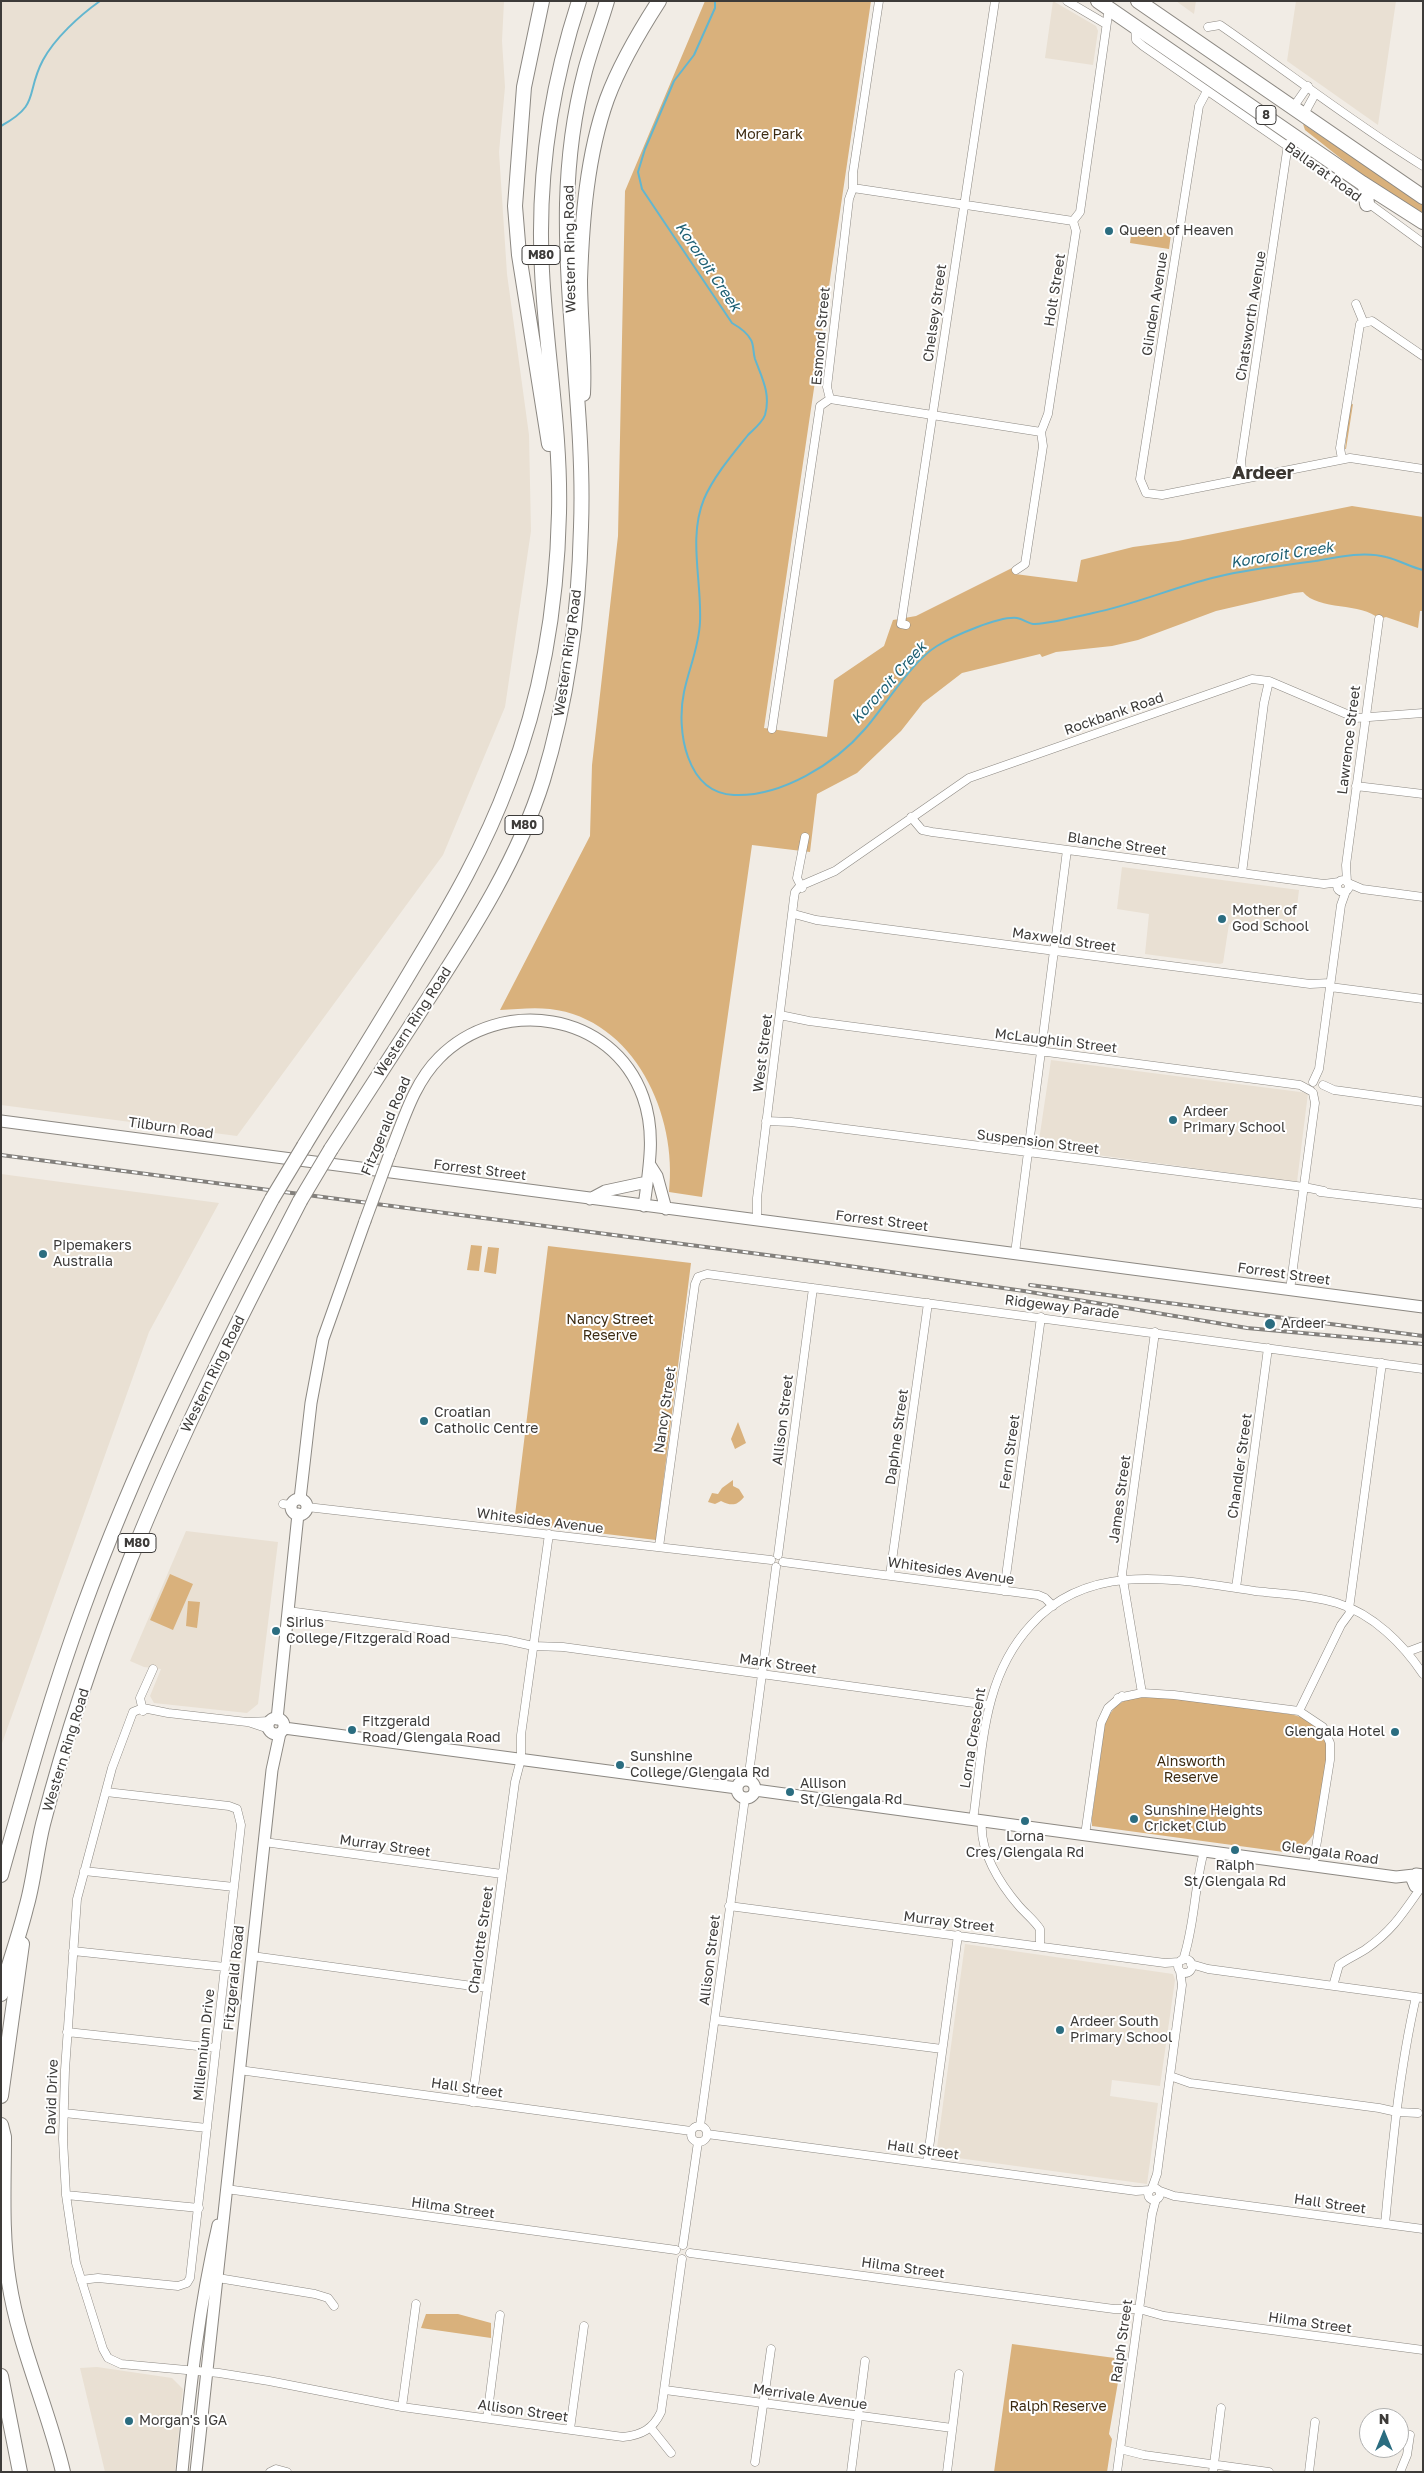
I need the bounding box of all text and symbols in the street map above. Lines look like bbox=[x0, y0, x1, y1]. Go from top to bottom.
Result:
road number: 8 bbox=[1256, 106, 1276, 124]
park label: More Park bbox=[735, 127, 803, 143]
street label: Ballarat Road bbox=[1281, 139, 1365, 205]
street label: Western Ring Road bbox=[560, 185, 580, 313]
water label: Kororoit Creek bbox=[671, 219, 745, 315]
place label: Queen of Heaven bbox=[1119, 223, 1234, 239]
marker: Queen of Heaven bbox=[1103, 225, 1115, 237]
road number: M80 bbox=[522, 246, 560, 264]
street label: Chatsworth Avenue bbox=[1232, 250, 1270, 382]
street label: Glinden Avenue bbox=[1138, 251, 1172, 357]
street label: Holt Street bbox=[1041, 252, 1069, 328]
street label: Chelsey Street bbox=[920, 263, 950, 363]
street label: Esmond Street bbox=[808, 286, 834, 386]
district label: Ardeer bbox=[1232, 462, 1294, 484]
water label: Kororoit Creek bbox=[1229, 538, 1335, 572]
street label: Western Ring Road bbox=[551, 588, 585, 718]
water label: Kororoit Creek bbox=[848, 638, 930, 728]
street label: Lawrence Street bbox=[1334, 684, 1364, 796]
street label: Rockbank Road bbox=[1062, 689, 1166, 739]
road number: M80 bbox=[505, 816, 543, 834]
street label: Blanche Street bbox=[1066, 829, 1168, 859]
place label: Mother of God School bbox=[1232, 903, 1309, 936]
marker: Mother of God School bbox=[1216, 913, 1228, 925]
street label: Maxweld Street bbox=[1011, 924, 1117, 956]
street label: Western Ring Road bbox=[371, 964, 455, 1080]
street label: West Street bbox=[750, 1013, 776, 1093]
street label: McLaughlin Street bbox=[994, 1025, 1118, 1057]
street label: Fitzgerald Road bbox=[358, 1074, 414, 1178]
place label: Ardeer Primary School bbox=[1183, 1104, 1285, 1136]
street label: Tilburn Road bbox=[127, 1114, 215, 1142]
marker: Ardeer Primary School bbox=[1167, 1114, 1179, 1126]
street label: Suspension Street bbox=[976, 1126, 1100, 1158]
street label: Forrest Street bbox=[433, 1156, 527, 1184]
street label: Forrest Street bbox=[835, 1207, 929, 1235]
place label: Pipemakers Australia bbox=[53, 1238, 132, 1270]
marker: Pipemakers Australia bbox=[37, 1248, 49, 1260]
street label: Forrest Street bbox=[1237, 1259, 1331, 1289]
street label: Ridgeway Parade bbox=[1004, 1292, 1120, 1322]
park label: Nancy Street Reserve bbox=[566, 1312, 654, 1344]
street label: Western Ring Road bbox=[177, 1313, 249, 1435]
place label: Ardeer bbox=[1281, 1316, 1326, 1332]
marker: Ardeer bbox=[1263, 1317, 1277, 1331]
street label: Nancy Street bbox=[651, 1366, 679, 1454]
street label: Allison Street bbox=[769, 1374, 797, 1466]
street label: Daphne Street bbox=[882, 1388, 912, 1486]
place label: Croatian Catholic Centre bbox=[434, 1405, 538, 1438]
street label: Chandler Street bbox=[1224, 1412, 1256, 1520]
street label: Fern Street bbox=[996, 1414, 1024, 1490]
marker: Croatian Catholic Centre bbox=[418, 1415, 430, 1427]
street label: James Street bbox=[1106, 1454, 1134, 1544]
street label: Whitesides Avenue bbox=[476, 1505, 604, 1537]
road number: M80 bbox=[118, 1534, 156, 1552]
street label: Whitesides Avenue bbox=[887, 1554, 1015, 1588]
place label: Sirius College/Fitzgerald Road bbox=[286, 1615, 450, 1648]
marker: Sirius College/Fitzgerald Road bbox=[270, 1625, 282, 1637]
street label: Mark Street bbox=[738, 1650, 818, 1678]
street label: Western Ring Road bbox=[39, 1686, 93, 1814]
street label: Lorna Crescent bbox=[957, 1686, 989, 1790]
place label: Fitzgerald Road/Glengala Road bbox=[362, 1714, 501, 1746]
marker: Fitzgerald Road/Glengala Road bbox=[346, 1724, 358, 1736]
place label: Glengala Hotel bbox=[1284, 1724, 1385, 1740]
marker: Glengala Hotel bbox=[1389, 1726, 1401, 1738]
place label: Sunshine College/Glengala Rd bbox=[630, 1749, 770, 1781]
park label: Ainsworth Reserve bbox=[1157, 1754, 1225, 1786]
marker: Sunshine College/Glengala Rd bbox=[614, 1759, 626, 1771]
place label: Allison St/Glengala Rd bbox=[800, 1776, 902, 1808]
marker: Allison St/Glengala Rd bbox=[784, 1786, 796, 1798]
place label: Sunshine Heights Cricket Club bbox=[1144, 1803, 1263, 1835]
marker: Sunshine Heights Cricket Club bbox=[1128, 1813, 1140, 1825]
marker: Lorna Cres/Glengala Rd bbox=[1019, 1815, 1031, 1827]
place label: Lorna Cres/Glengala Rd bbox=[966, 1829, 1084, 1861]
street label: Murray Street bbox=[338, 1831, 432, 1861]
street label: Glengala Road bbox=[1280, 1838, 1380, 1868]
marker: Ralph St/Glengala Rd bbox=[1229, 1844, 1241, 1856]
place label: Ralph St/Glengala Rd bbox=[1184, 1858, 1286, 1890]
street label: Charlotte Street bbox=[465, 1885, 497, 1995]
street label: Murray Street bbox=[902, 1908, 996, 1936]
street label: Allison Street bbox=[696, 1914, 724, 2006]
street label: Fitzgerald Road bbox=[220, 1925, 248, 2031]
street label: Millennium Drive bbox=[190, 1988, 218, 2102]
place label: Ardeer South Primary School bbox=[1070, 2014, 1172, 2046]
marker: Ardeer South Primary School bbox=[1054, 2024, 1066, 2036]
street label: David Drive bbox=[42, 2059, 62, 2135]
street label: Hall Street bbox=[430, 2075, 504, 2101]
street label: Hall Street bbox=[886, 2137, 960, 2163]
street label: Hall Street bbox=[1293, 2191, 1367, 2217]
street label: Hilma Street bbox=[410, 2194, 496, 2222]
street label: Hilma Street bbox=[860, 2254, 946, 2282]
street label: Ralph Street bbox=[1108, 2298, 1136, 2384]
street label: Hilma Street bbox=[1267, 2309, 1353, 2337]
street label: Merrivale Avenue bbox=[752, 2381, 868, 2413]
street label: Allison Street bbox=[477, 2396, 569, 2426]
park label: Ralph Reserve bbox=[1009, 2399, 1107, 2415]
north arrow bbox=[1359, 2408, 1409, 2458]
text: N bbox=[1379, 2410, 1389, 2427]
place label: Morgan's IGA bbox=[139, 2413, 227, 2429]
marker: Morgan's IGA bbox=[123, 2415, 135, 2427]

